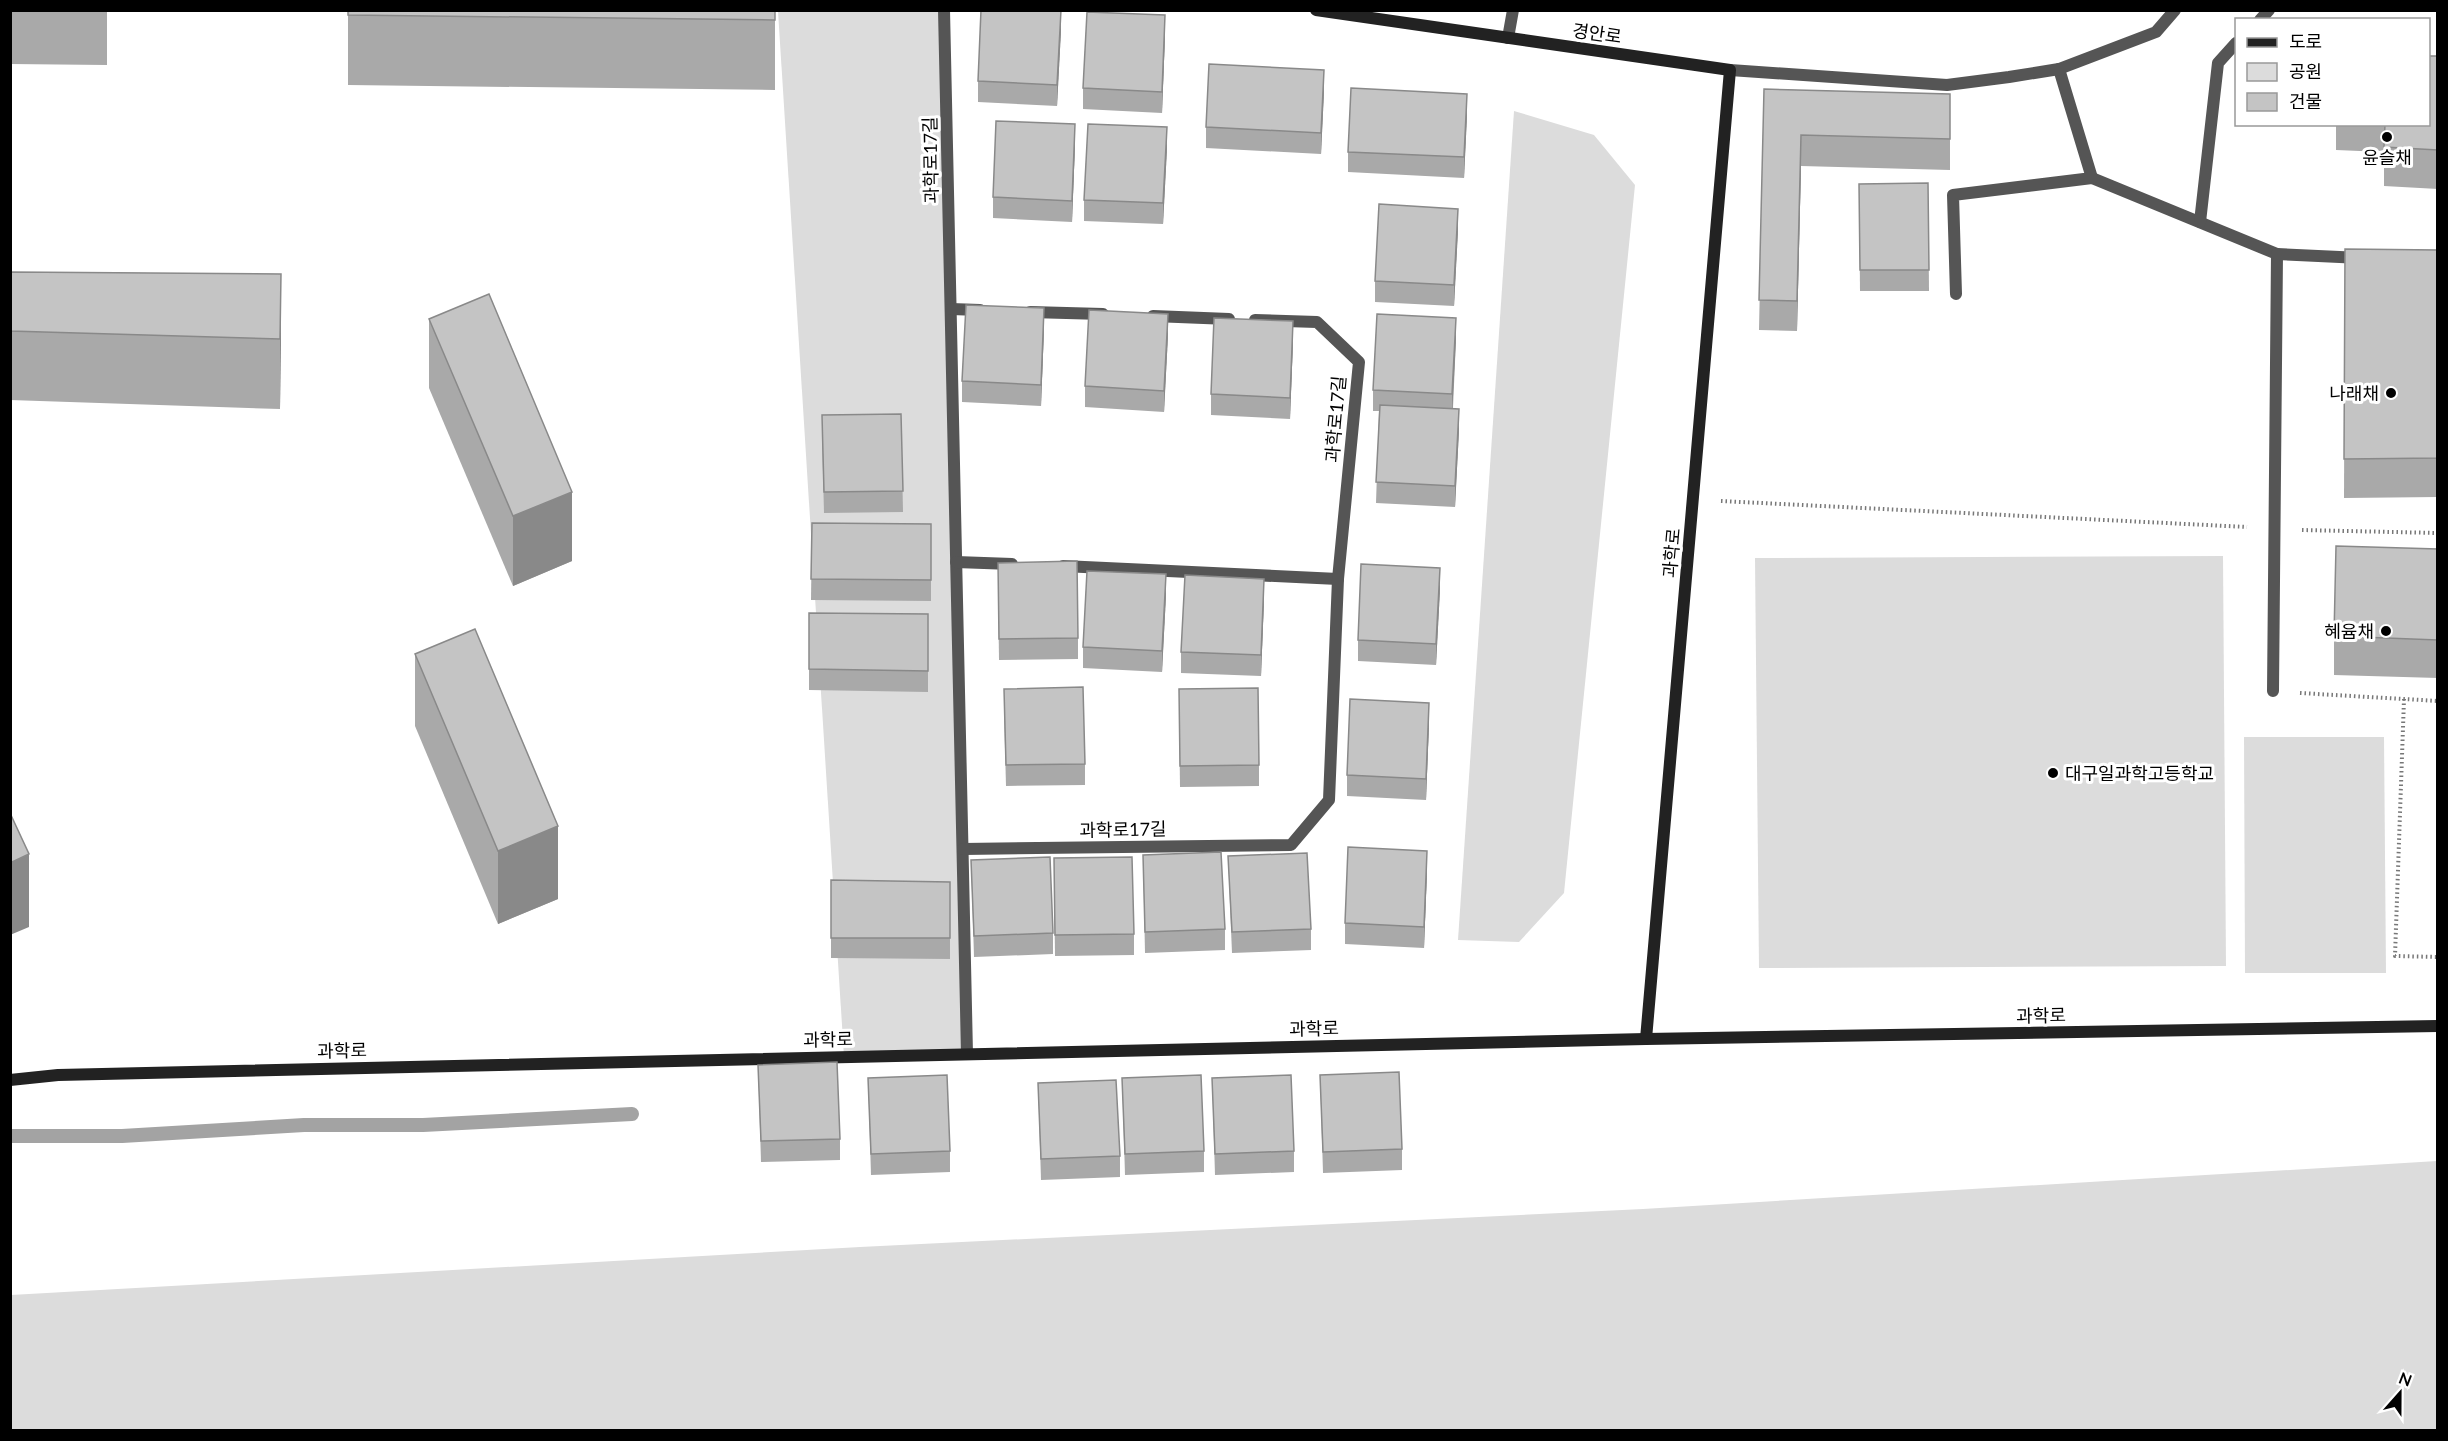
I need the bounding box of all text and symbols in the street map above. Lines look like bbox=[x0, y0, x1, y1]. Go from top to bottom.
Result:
legend bbox=[2235, 18, 2430, 126]
street label: 경안로 bbox=[1571, 19, 1623, 47]
text: 도로 bbox=[2289, 30, 2322, 52]
text: 공원 bbox=[2289, 60, 2322, 82]
text: 건물 bbox=[2289, 90, 2322, 112]
street label: 과학로17길 bbox=[918, 116, 942, 204]
marker: 윤슬채 bbox=[2380, 130, 2394, 144]
place label: 윤슬채 bbox=[2362, 146, 2412, 168]
street label: 과학로17길 bbox=[1320, 375, 1350, 463]
place label: 나래채 bbox=[2329, 382, 2379, 404]
marker: 나래채 bbox=[2384, 386, 2398, 400]
street label: 과학로 bbox=[1658, 527, 1684, 579]
place label: 혜윰채 bbox=[2324, 620, 2374, 642]
marker: 혜윰채 bbox=[2379, 624, 2393, 638]
place label: 대구일과학고등학교 bbox=[2065, 762, 2214, 784]
marker: 대구일과학고등학교 bbox=[2046, 766, 2060, 780]
street label: 과학로17길 bbox=[1079, 817, 1167, 841]
street label: 과학로 bbox=[2016, 1004, 2066, 1026]
street label: 과학로 bbox=[1289, 1017, 1339, 1039]
street label: 과학로 bbox=[803, 1028, 853, 1050]
street label: 과학로 bbox=[317, 1039, 367, 1061]
north arrow bbox=[2370, 1363, 2430, 1423]
text: N bbox=[2396, 1367, 2415, 1390]

